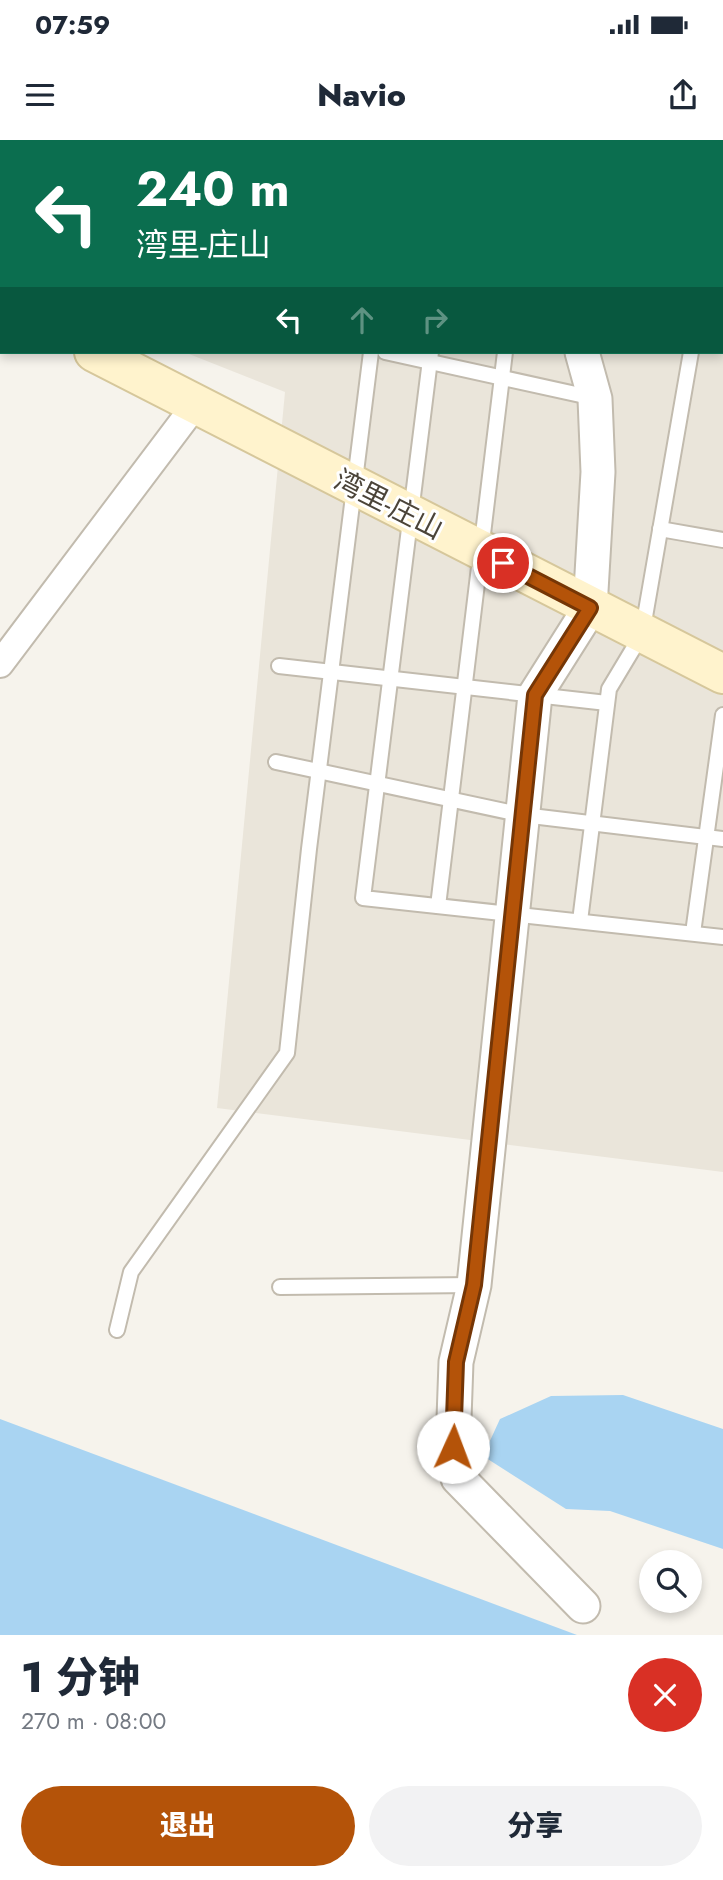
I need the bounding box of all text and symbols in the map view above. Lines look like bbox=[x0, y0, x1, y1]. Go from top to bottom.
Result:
text: 07:59 bbox=[35, 6, 110, 44]
text: Navio bbox=[317, 72, 406, 118]
icon: menu bbox=[21, 76, 59, 114]
icon: share bbox=[664, 76, 702, 114]
text: 240 m bbox=[136, 154, 290, 224]
icon: left bbox=[21, 168, 112, 259]
text: 湾里-庄山 bbox=[136, 222, 271, 268]
icon: left bbox=[270, 301, 308, 339]
icon: ahead bbox=[343, 301, 381, 339]
icon: right bbox=[416, 301, 454, 339]
street label: 湾里-庄山 bbox=[327, 459, 451, 549]
pin bbox=[473, 533, 533, 593]
icon: arrive bbox=[484, 544, 522, 582]
position arrow bbox=[416, 1410, 490, 1484]
map controls bbox=[639, 1550, 702, 1613]
button: search bbox=[639, 1550, 702, 1613]
text: 1 分钟 bbox=[21, 1647, 140, 1708]
button: close bbox=[628, 1658, 702, 1732]
text: 270 m · 08:00 bbox=[21, 1704, 166, 1738]
button: 退出 bbox=[21, 1786, 355, 1866]
button: 分享 bbox=[369, 1786, 702, 1866]

